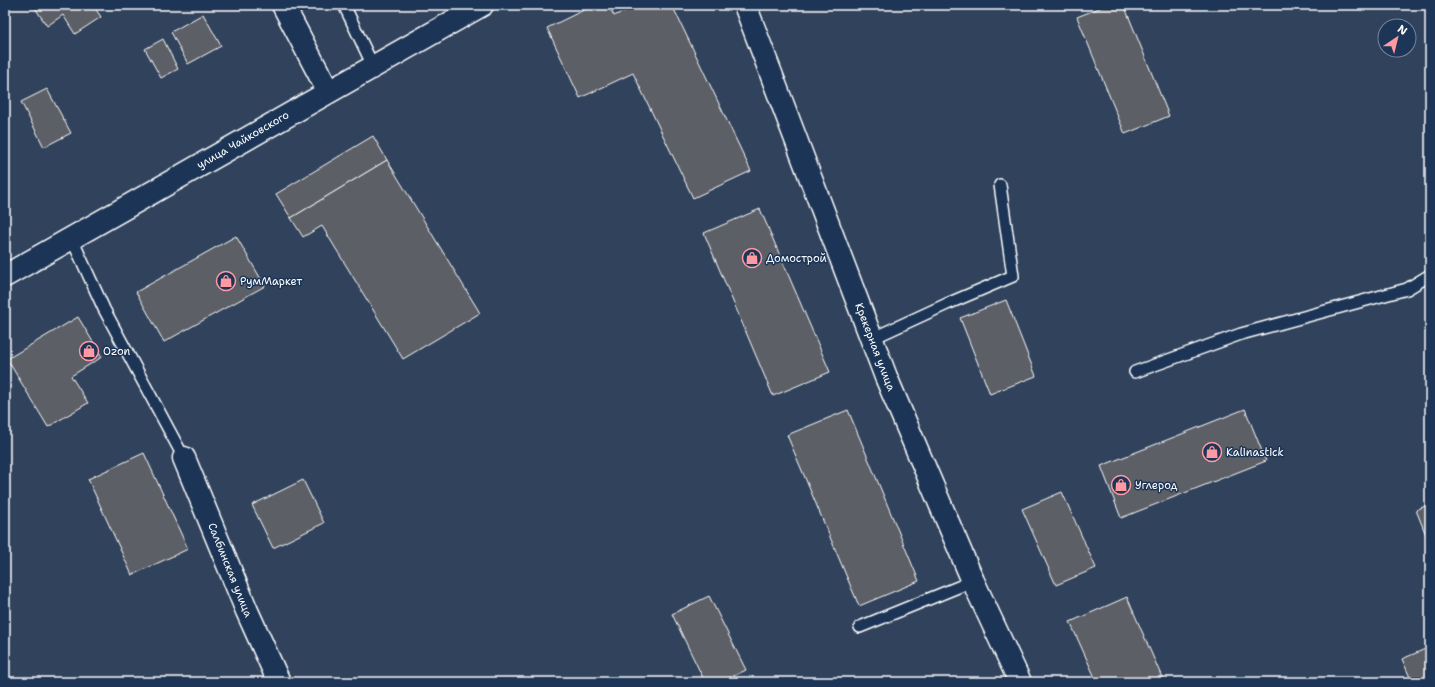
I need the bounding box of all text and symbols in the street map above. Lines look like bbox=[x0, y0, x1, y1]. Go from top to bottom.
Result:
north arrow bbox=[1377, 18, 1417, 58]
text: N bbox=[1395, 22, 1411, 39]
street label: улица Чайковского bbox=[194, 107, 292, 173]
shop icon: Домострой bbox=[741, 247, 763, 269]
place label: Домострой bbox=[766, 251, 827, 266]
shop icon: РумМаркет bbox=[215, 270, 237, 292]
place label: РумМаркет bbox=[240, 274, 302, 289]
street label: Крекерная улица bbox=[851, 301, 899, 393]
shop icon: Ozon bbox=[78, 340, 100, 362]
place label: Ozon bbox=[103, 344, 131, 359]
shop icon: Kalinastick bbox=[1201, 441, 1223, 463]
place label: Kalinastick bbox=[1226, 445, 1284, 460]
shop icon: Углерод bbox=[1110, 474, 1132, 496]
place label: Углерод bbox=[1135, 478, 1177, 493]
street label: Салбинская улица bbox=[204, 521, 256, 620]

